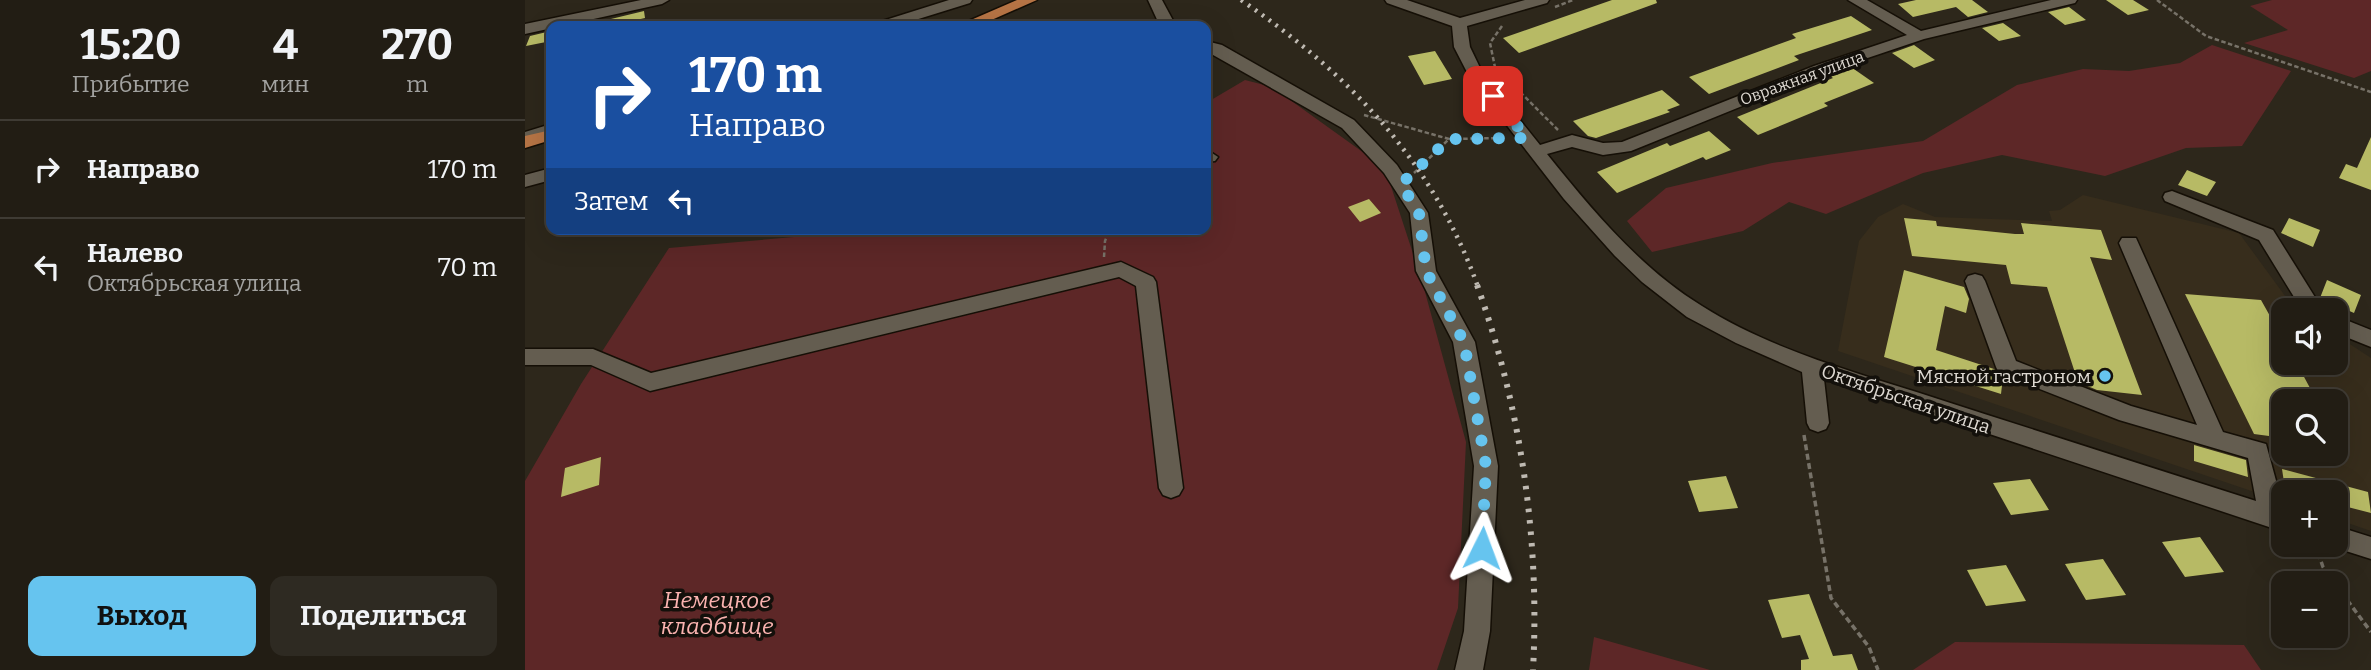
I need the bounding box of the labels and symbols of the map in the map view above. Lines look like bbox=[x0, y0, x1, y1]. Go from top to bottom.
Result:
street label: Овражная улица bbox=[1737, 47, 1867, 109]
pin bbox=[1463, 66, 1523, 126]
street label: Октябрьская улица bbox=[1818, 359, 1994, 439]
place label: Мясной гастроном bbox=[1916, 365, 2091, 388]
marker: Мясной гастроном bbox=[2097, 368, 2113, 384]
position arrow bbox=[1445, 511, 1519, 585]
park label: Немецкое кладбище bbox=[661, 586, 774, 640]

